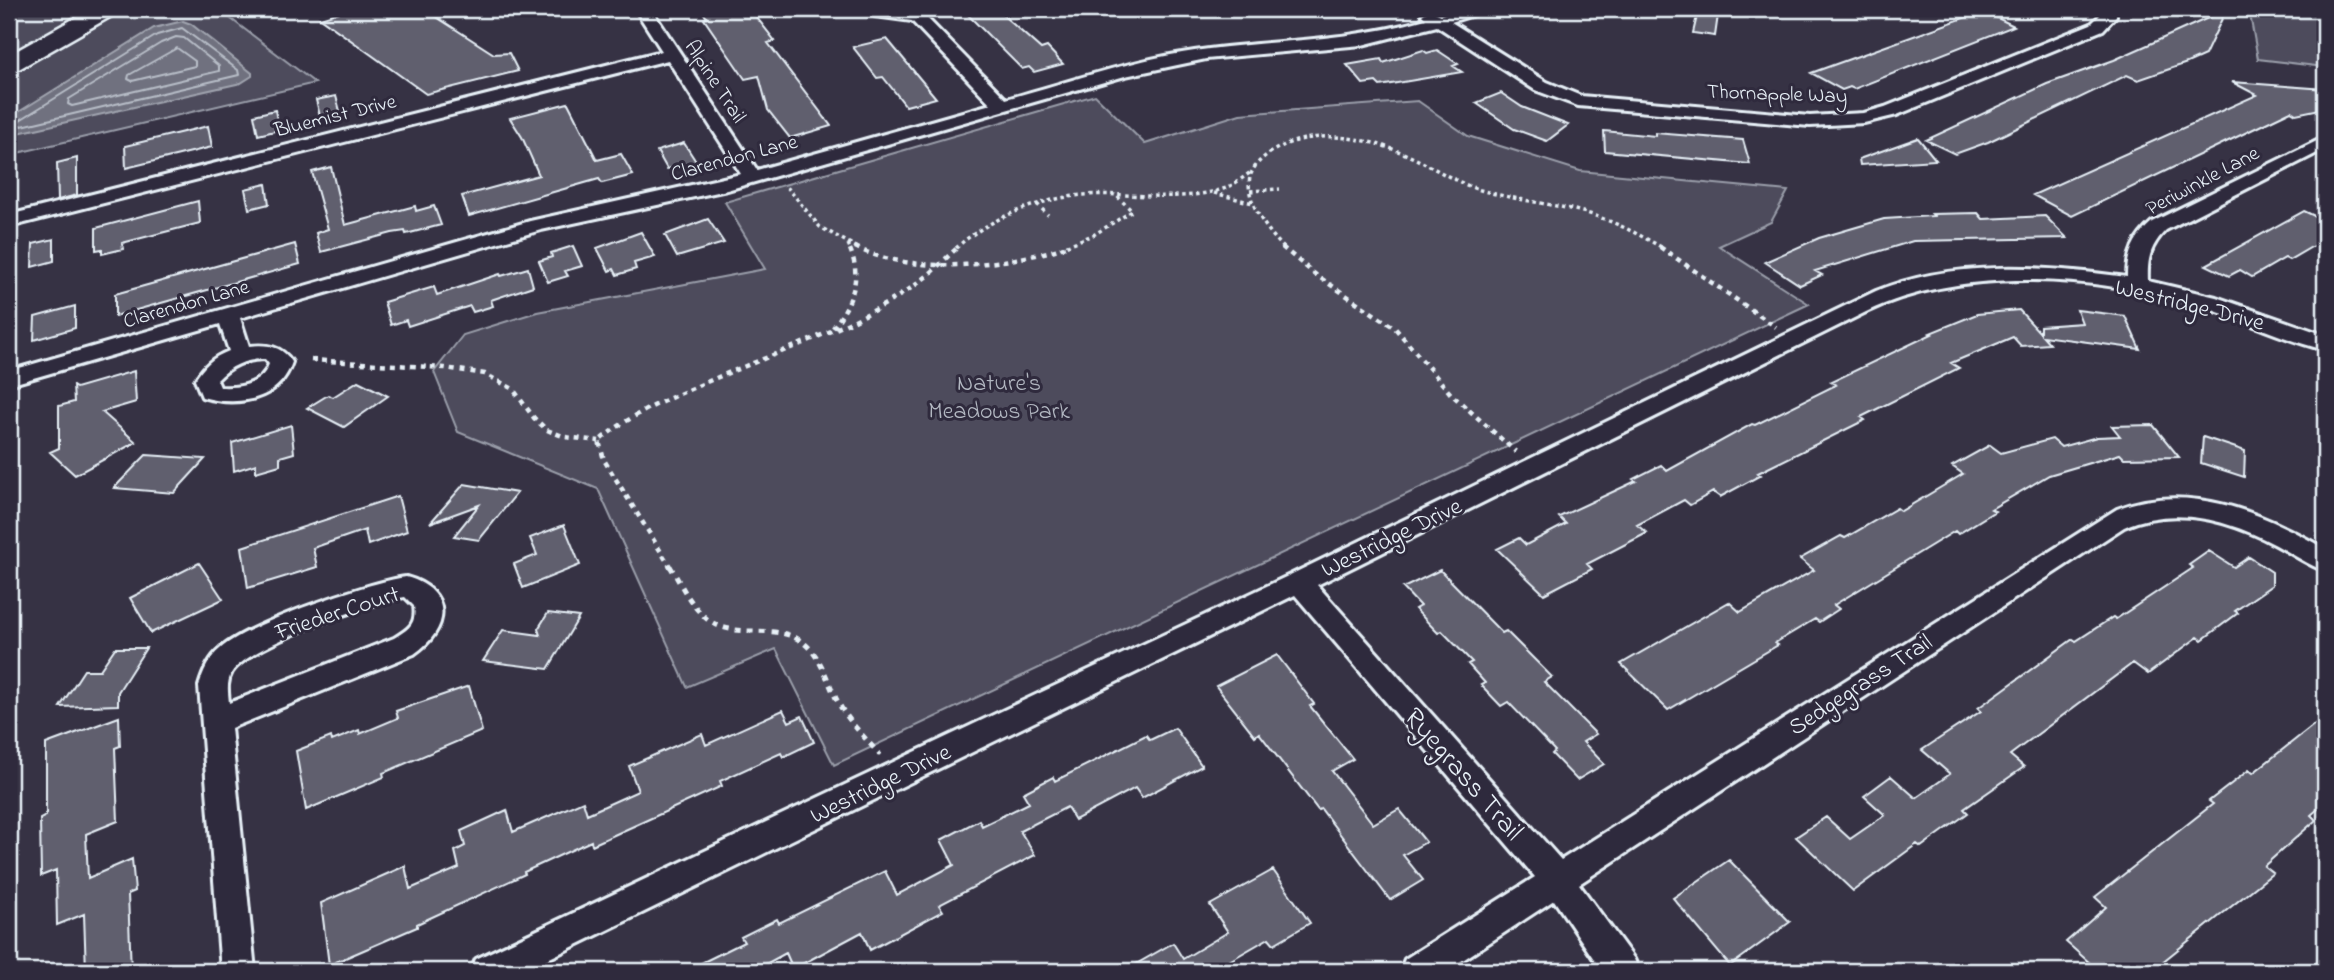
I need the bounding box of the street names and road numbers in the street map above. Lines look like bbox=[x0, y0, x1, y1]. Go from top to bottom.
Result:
street label: Alpine Trail bbox=[676, 35, 752, 130]
street label: Thornapple Way bbox=[1706, 78, 1848, 114]
street label: Bluemist Drive bbox=[270, 87, 400, 147]
street label: Clarendon Lane bbox=[668, 127, 802, 190]
street label: Periwinkle Lane bbox=[2141, 139, 2266, 224]
street label: Westridge Drive bbox=[2111, 271, 2268, 342]
street label: Clarendon Lane bbox=[120, 272, 254, 337]
street label: Westridge Drive bbox=[1316, 490, 1469, 588]
street label: Frieder Court bbox=[270, 578, 404, 651]
street label: Sedgegrass Trail bbox=[1782, 626, 1940, 746]
street label: Ryegrass Trail bbox=[1393, 700, 1532, 851]
street label: Westridge Drive bbox=[805, 736, 958, 834]

